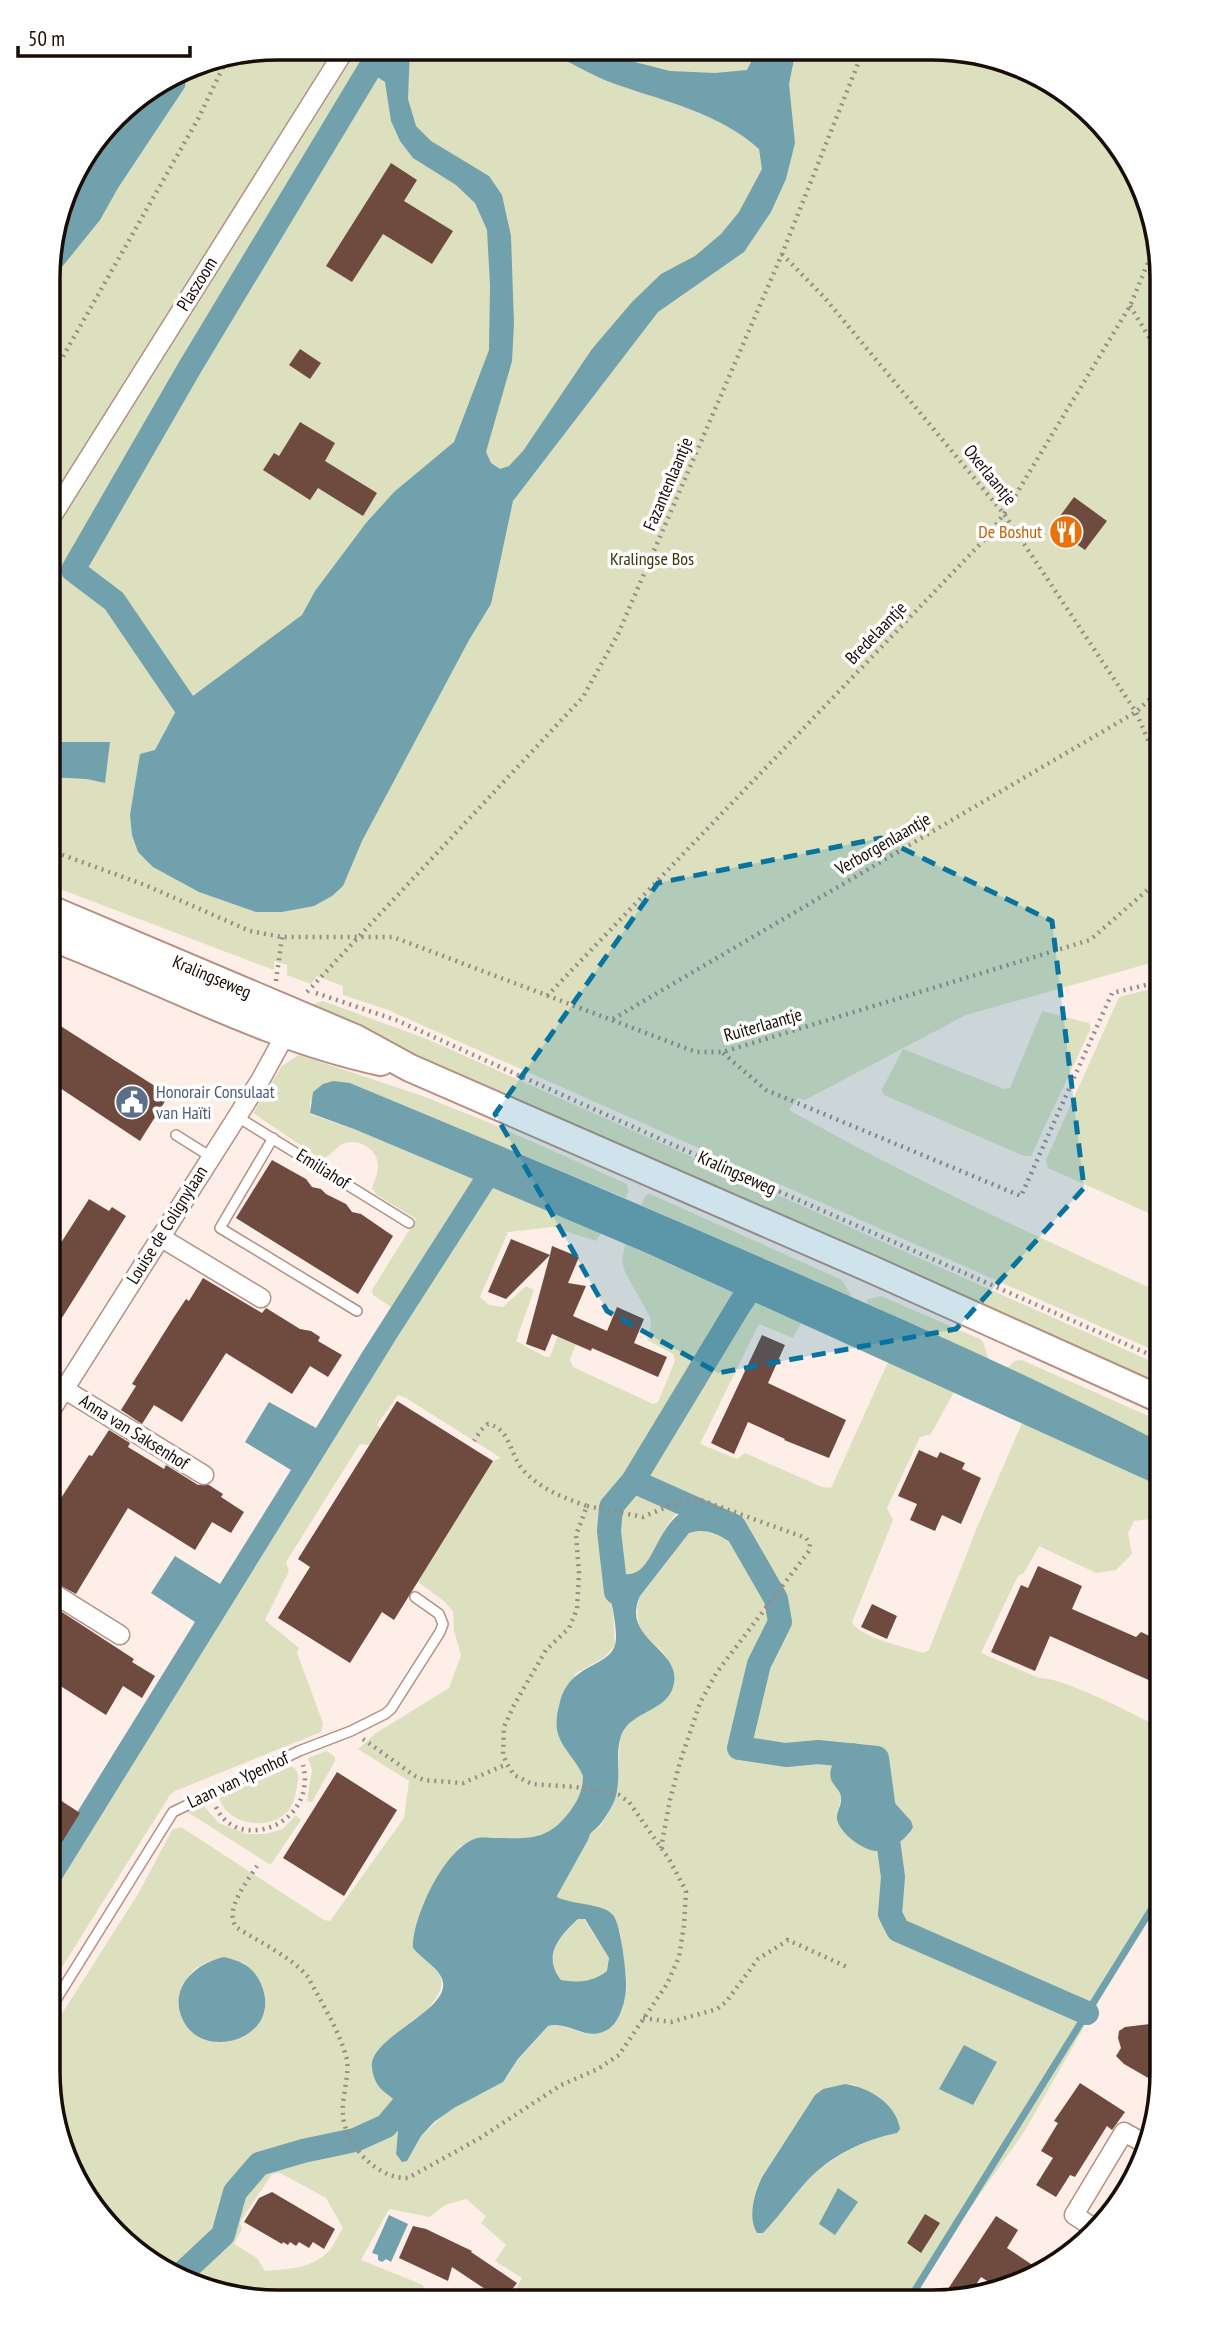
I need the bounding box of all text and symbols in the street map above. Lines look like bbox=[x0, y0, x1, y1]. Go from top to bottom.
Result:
scale bar bbox=[18, 14, 189, 58]
text: 50 m bbox=[28, 25, 65, 52]
street label: Plaszoom bbox=[171, 253, 222, 315]
street label: Fazantenlaantje bbox=[638, 434, 697, 534]
street label: Oxerlaantje bbox=[959, 440, 1022, 510]
restaurant icon: De Boshut bbox=[1047, 513, 1085, 551]
place label: De Boshut bbox=[978, 520, 1042, 543]
park label: Kralingse Bos bbox=[610, 547, 694, 570]
street label: Bredelaantje bbox=[840, 596, 911, 669]
street label: Verborgenlaantje bbox=[830, 807, 934, 881]
street label: Kralingseweg bbox=[169, 950, 255, 1003]
street label: Ruiterlaantje bbox=[721, 1002, 805, 1047]
place label: Honorair Consulaat van Haïti bbox=[156, 1080, 275, 1124]
public building icon: Honorair Consulaat van Haïti bbox=[113, 1083, 151, 1121]
street label: Emiliahof bbox=[292, 1143, 355, 1195]
street label: Kralingseweg bbox=[694, 1145, 780, 1200]
street label: Louise de Colignylaan bbox=[121, 1161, 212, 1288]
street label: Anna van Saksenhof bbox=[75, 1389, 194, 1475]
street label: Laan van Ypenhof bbox=[183, 1745, 293, 1813]

